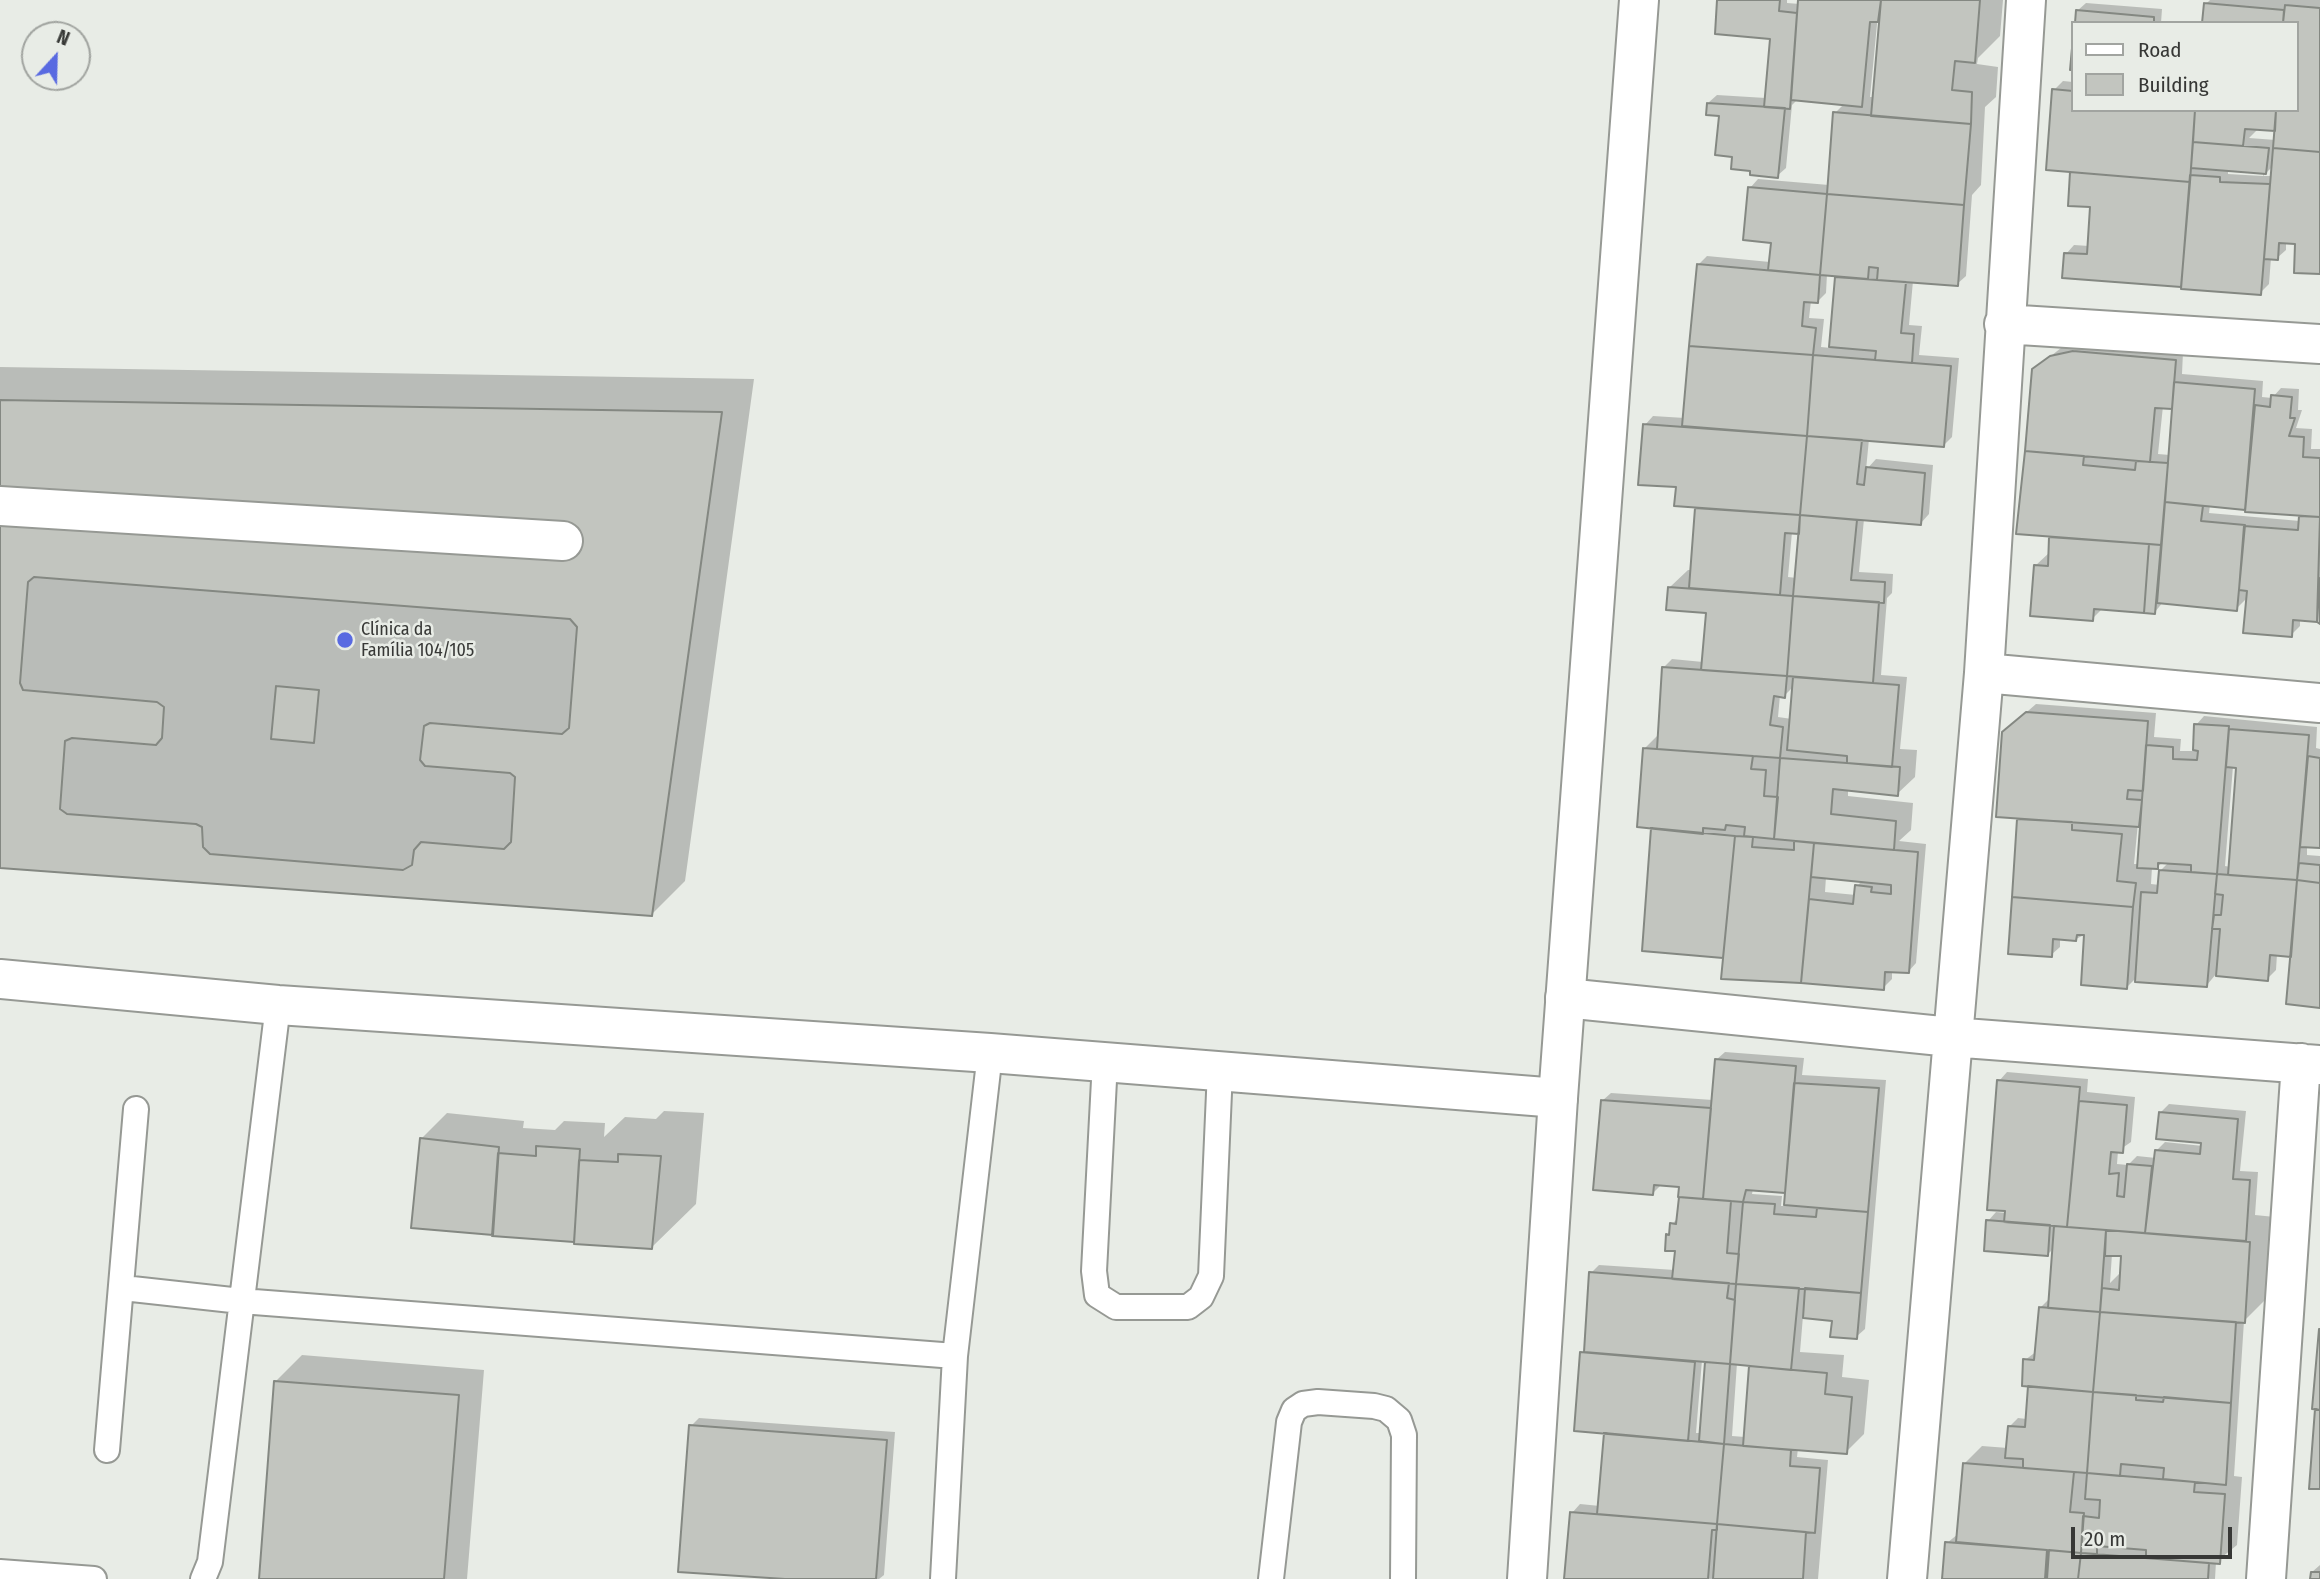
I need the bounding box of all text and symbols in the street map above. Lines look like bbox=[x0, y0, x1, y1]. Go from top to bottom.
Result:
north arrow bbox=[21, 21, 91, 91]
legend bbox=[2072, 21, 2299, 112]
text: N bbox=[54, 25, 73, 51]
text: Road bbox=[2138, 37, 2182, 63]
text: Building bbox=[2138, 72, 2209, 98]
place label: Clínica da Família 104/105 bbox=[361, 619, 474, 662]
marker: Clínica da Família 104/105 bbox=[335, 630, 355, 650]
scale bar bbox=[2075, 1512, 2236, 1556]
text: 20 m bbox=[2084, 1526, 2125, 1552]

